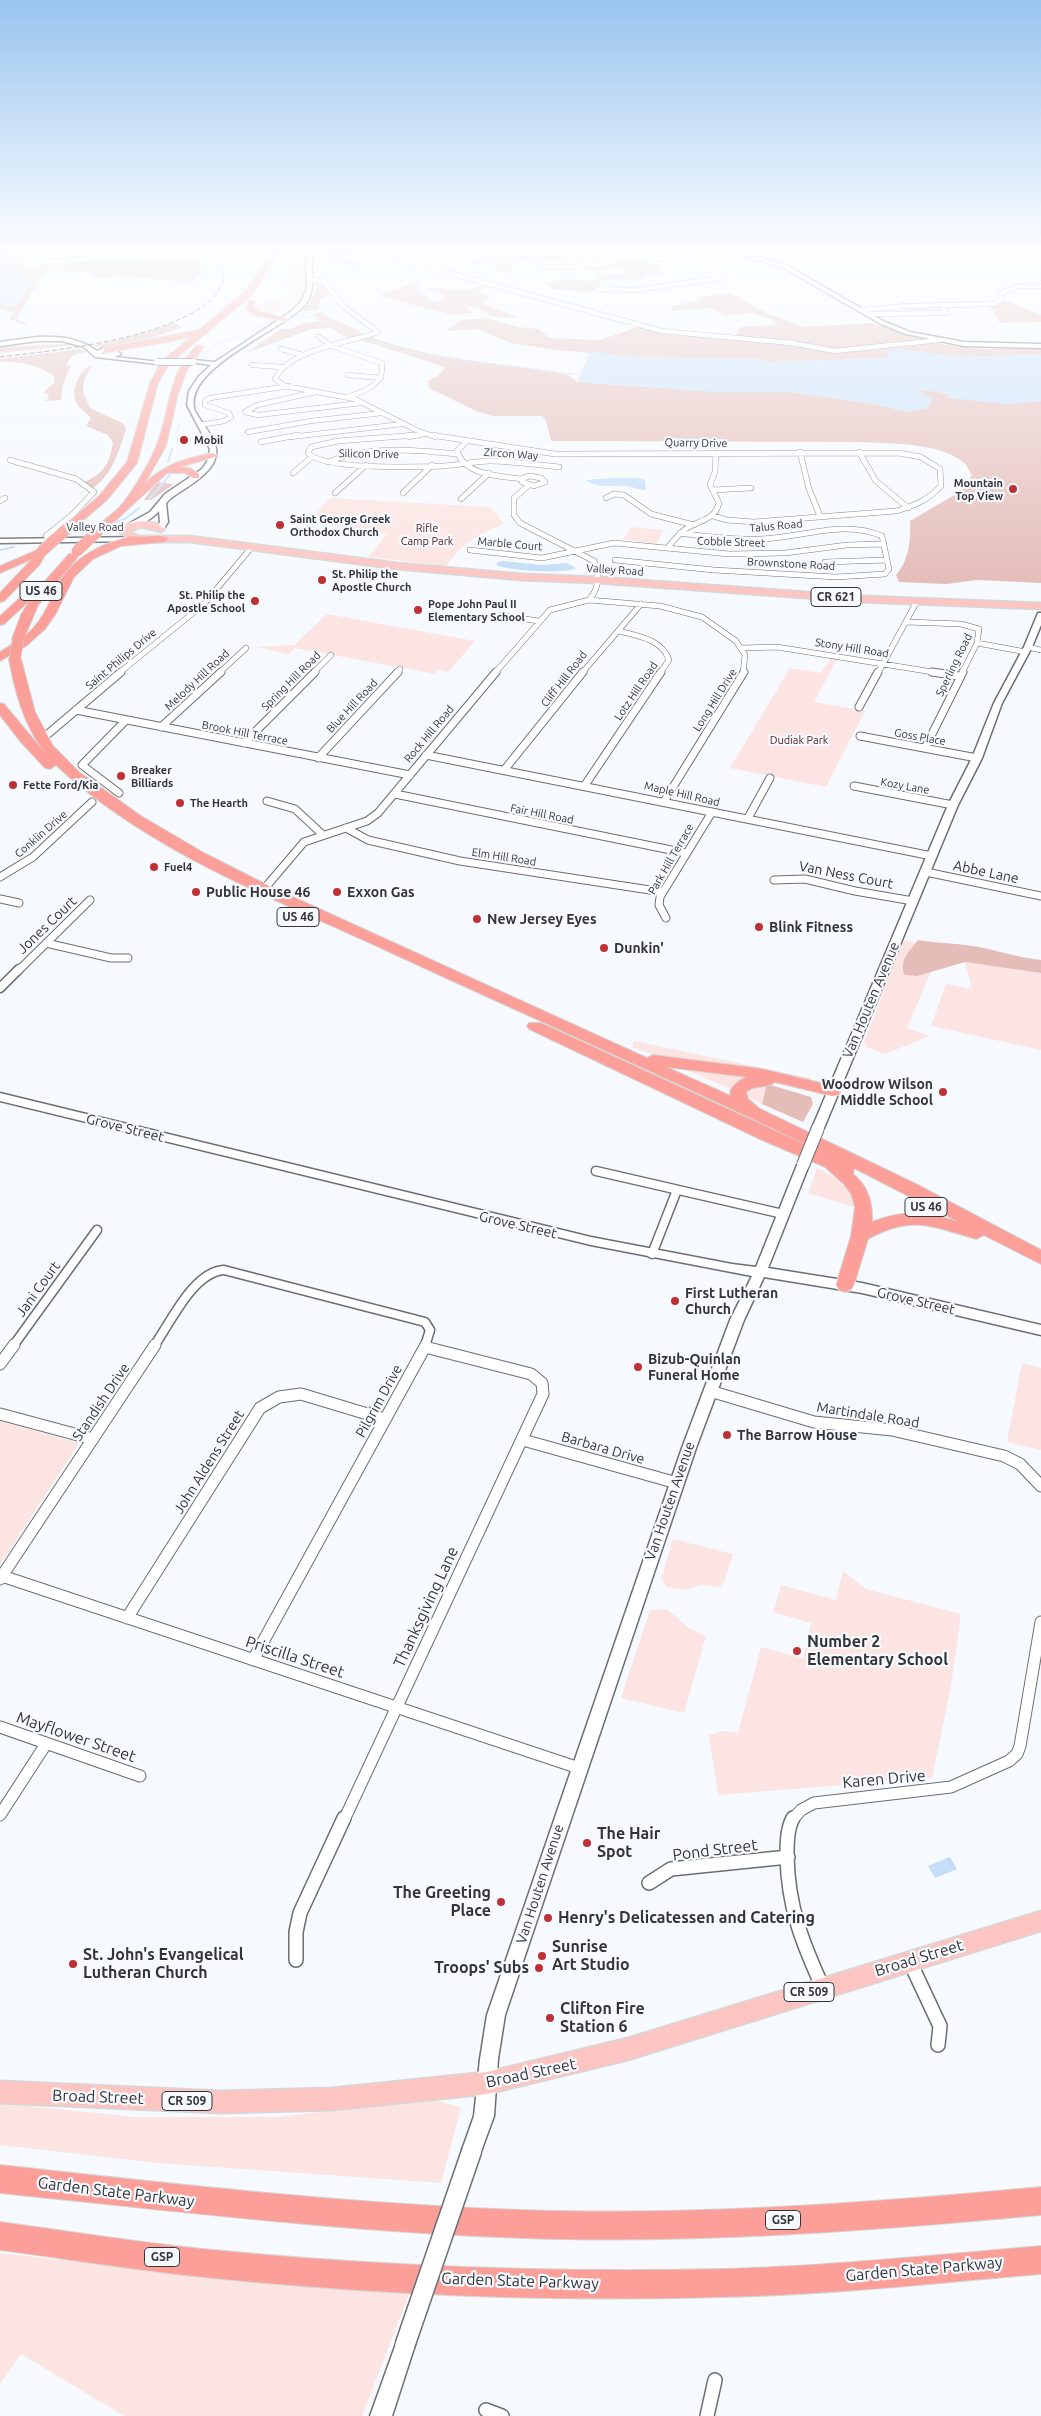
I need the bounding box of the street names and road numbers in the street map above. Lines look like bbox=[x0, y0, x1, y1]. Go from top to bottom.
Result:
street label: Quarry Drive bbox=[664, 436, 728, 450]
street label: Zircon Way bbox=[483, 446, 539, 462]
street label: Silicon Drive bbox=[339, 447, 399, 461]
street label: Talus Road bbox=[749, 517, 803, 535]
street label: Valley Road bbox=[66, 520, 124, 534]
street label: Cobble Street bbox=[697, 534, 765, 550]
street label: Marble Court bbox=[477, 535, 543, 553]
street label: Brownstone Road bbox=[747, 555, 835, 573]
street label: Valley Road bbox=[586, 561, 644, 579]
road number: US 46 bbox=[20, 582, 62, 600]
road number: CR 621 bbox=[811, 588, 861, 606]
street label: Saint Philips Drive bbox=[83, 626, 159, 692]
street label: Sperling Road bbox=[933, 631, 975, 699]
street label: Stony Hill Road bbox=[814, 636, 890, 660]
street label: Melody Hill Road bbox=[162, 647, 232, 713]
street label: Cliff Hill Road bbox=[538, 648, 590, 710]
street label: Spring Hill Road bbox=[259, 649, 323, 713]
street label: Lotz Hill Road bbox=[612, 659, 660, 723]
street label: Long Hill Drive bbox=[690, 666, 740, 734]
street label: Blue Hill Road bbox=[324, 676, 380, 736]
street label: Rock Hill Road bbox=[401, 703, 457, 765]
street label: Brook Hill Terrace bbox=[201, 718, 289, 748]
street label: Goss Place bbox=[893, 726, 947, 748]
street label: Kozy Lane bbox=[880, 775, 930, 797]
street label: Maple Hill Road bbox=[643, 779, 721, 809]
street label: Fair Hill Road bbox=[509, 801, 575, 827]
street label: Conklin Drive bbox=[12, 808, 70, 860]
street label: Park Hill Terrace bbox=[645, 821, 697, 897]
street label: Elm Hill Road bbox=[471, 845, 537, 869]
street label: Abbe Lane bbox=[952, 857, 1020, 887]
street label: Van Ness Court bbox=[797, 858, 895, 892]
street label: Jones Court bbox=[14, 893, 80, 957]
road number: US 46 bbox=[277, 908, 319, 926]
street label: Van Houten Avenue bbox=[839, 939, 903, 1061]
street label: Grove Street bbox=[84, 1110, 166, 1146]
road number: US 46 bbox=[905, 1198, 947, 1216]
street label: Grove Street bbox=[477, 1208, 559, 1242]
street label: Jani Court bbox=[12, 1258, 64, 1320]
street label: Grove Street bbox=[875, 1284, 957, 1318]
street label: Standish Drive bbox=[69, 1360, 133, 1444]
street label: Pilgrim Drive bbox=[352, 1362, 406, 1440]
street label: Martindale Road bbox=[815, 1399, 921, 1431]
street label: John Aldens Street bbox=[170, 1407, 248, 1517]
street label: Barbara Drive bbox=[560, 1428, 646, 1468]
street label: Van Houten Avenue bbox=[642, 1439, 698, 1563]
street label: Thanksgiving Lane bbox=[390, 1543, 462, 1671]
street label: Priscilla Street bbox=[243, 1632, 347, 1682]
street label: Mayflower Street bbox=[14, 1708, 138, 1766]
street label: Karen Drive bbox=[842, 1766, 926, 1792]
street label: Van Houten Avenue bbox=[513, 1822, 567, 1946]
street label: Pond Street bbox=[671, 1835, 759, 1865]
street label: Broad Street bbox=[872, 1935, 966, 1981]
road number: CR 509 bbox=[784, 1982, 834, 2001]
street label: Broad Street bbox=[484, 2054, 578, 2092]
street label: Broad Street bbox=[52, 2086, 144, 2108]
road number: CR 509 bbox=[162, 2092, 212, 2110]
street label: Garden State Parkway bbox=[37, 2173, 195, 2211]
road number: GSP bbox=[766, 2210, 800, 2230]
road number: GSP bbox=[144, 2248, 180, 2266]
street label: Garden State Parkway bbox=[845, 2253, 1003, 2285]
street label: Garden State Parkway bbox=[441, 2269, 599, 2293]

